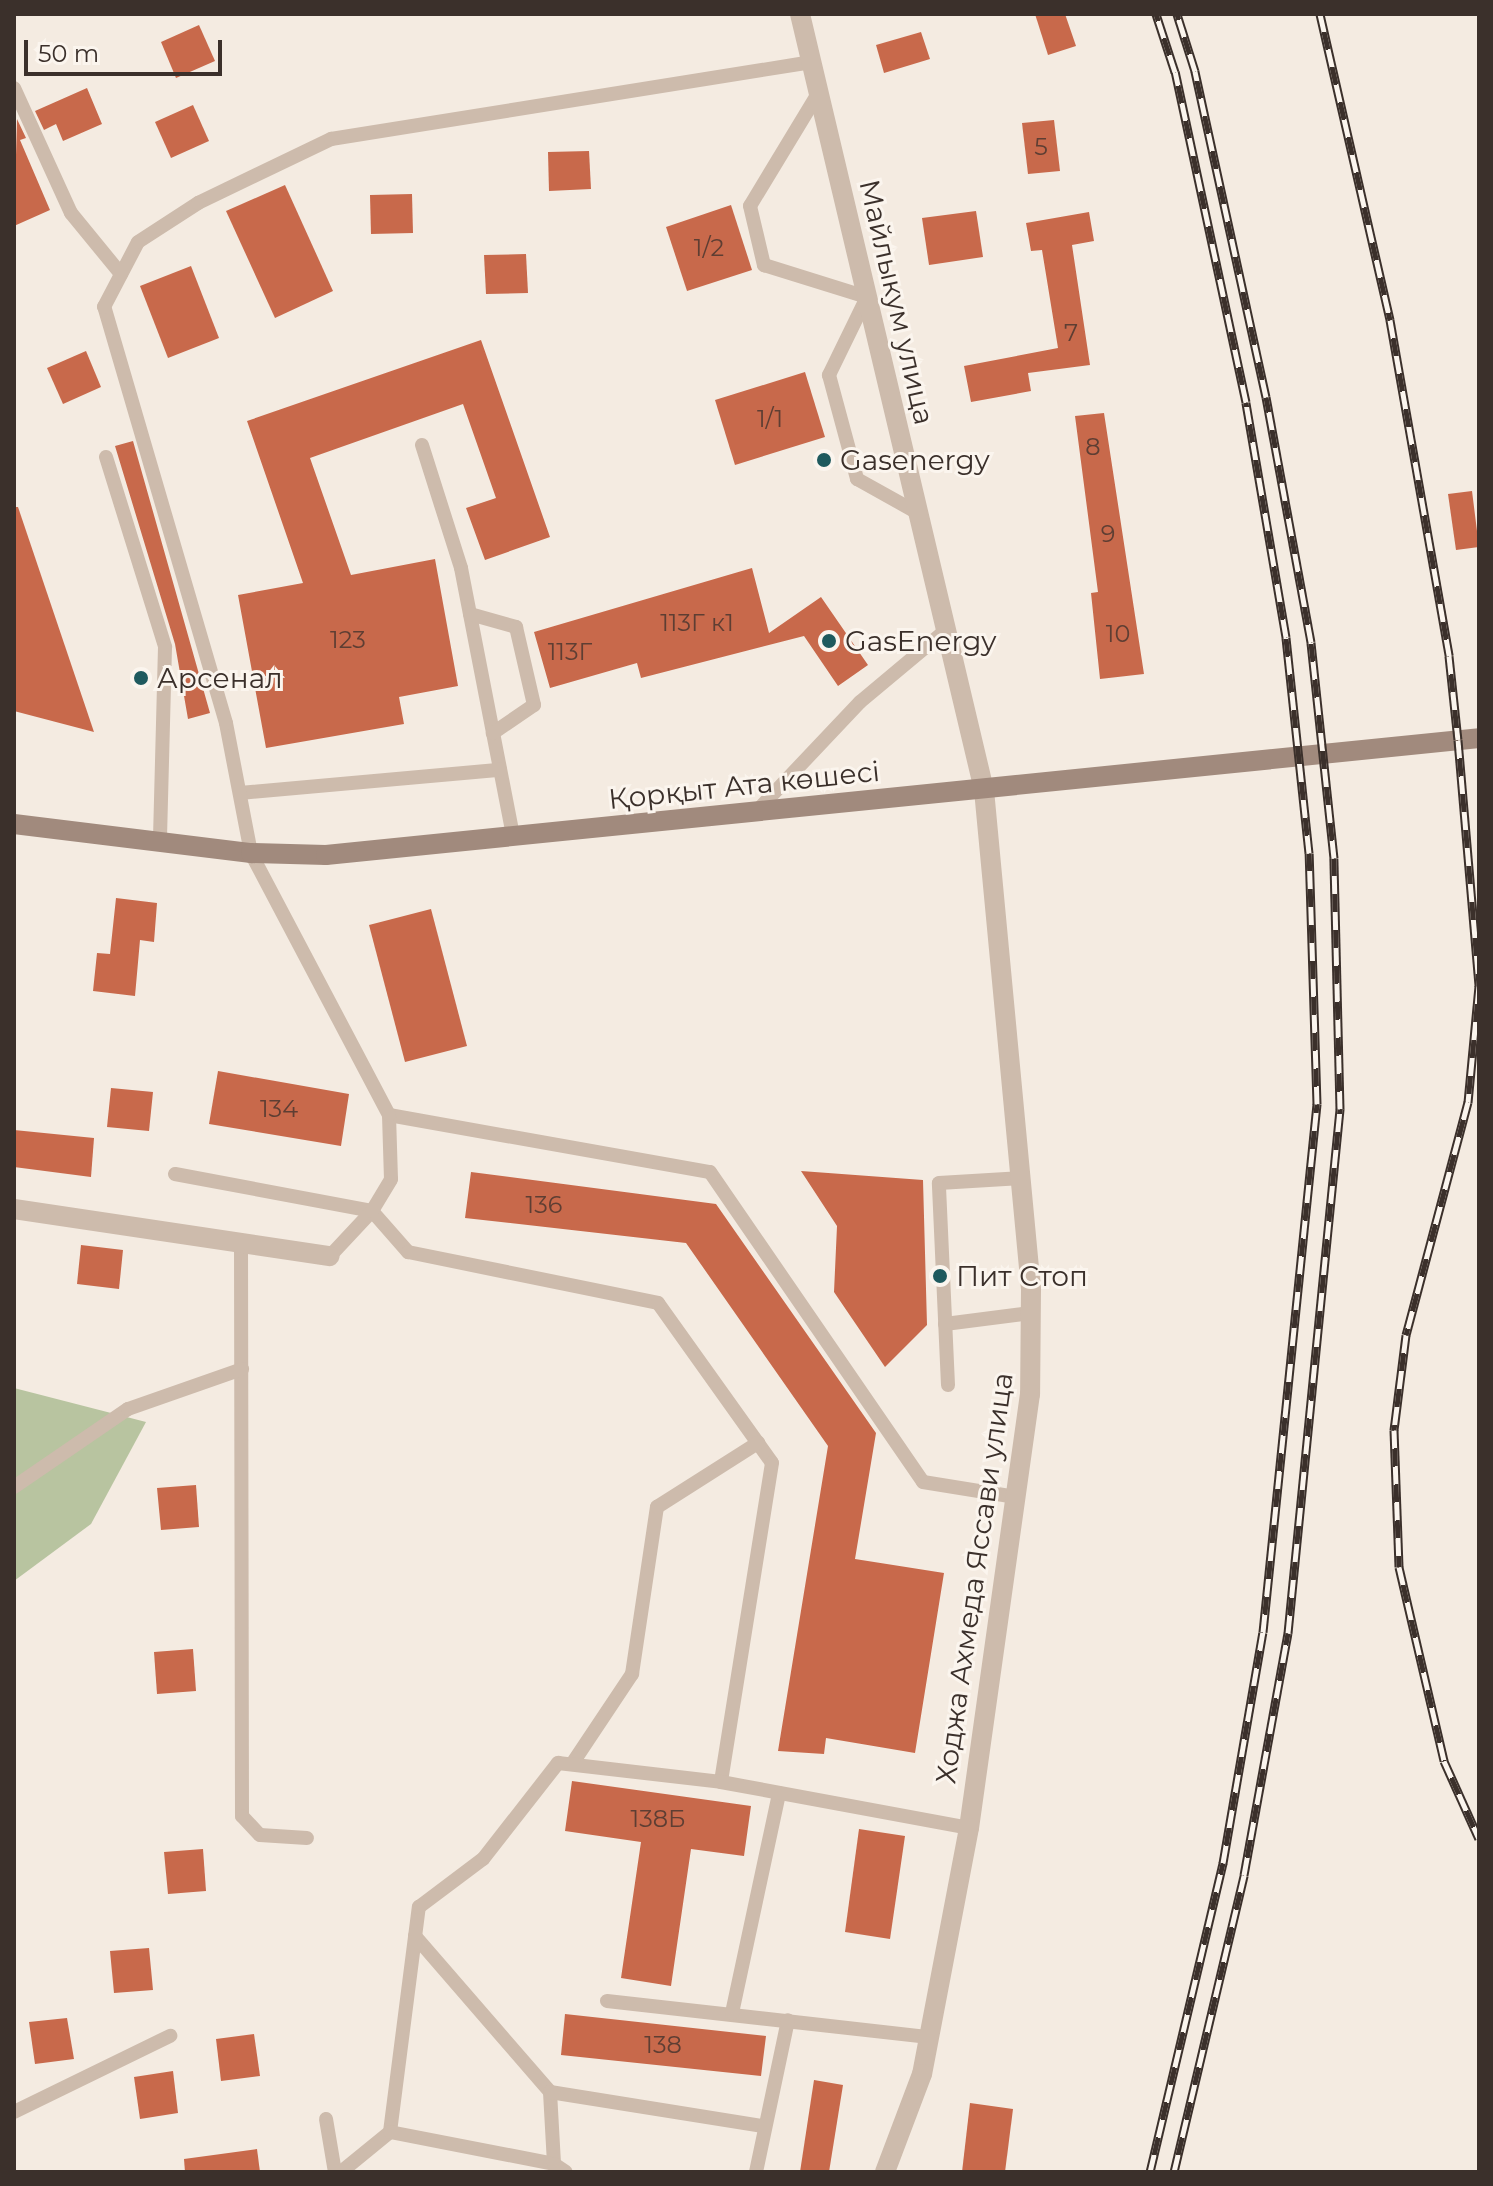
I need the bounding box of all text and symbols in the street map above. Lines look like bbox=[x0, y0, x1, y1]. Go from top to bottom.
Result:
scale bar bbox=[28, 24, 226, 74]
text: 50 m bbox=[38, 39, 99, 68]
house number: 5 bbox=[1034, 133, 1048, 161]
street label: Майлыкум улица bbox=[852, 176, 942, 428]
house number: 1/2 bbox=[694, 234, 724, 262]
house number: 7 bbox=[1064, 319, 1078, 347]
house number: 1/1 bbox=[757, 405, 783, 433]
house number: 8 bbox=[1085, 433, 1101, 461]
place label: Gasenergy bbox=[840, 443, 990, 477]
marker: Gasenergy bbox=[815, 451, 833, 469]
house number: 9 bbox=[1101, 520, 1115, 548]
house number: 113Г к1 bbox=[660, 609, 734, 637]
house number: 10 bbox=[1106, 620, 1130, 648]
place label: GasEnergy bbox=[845, 624, 997, 658]
house number: 123 bbox=[330, 626, 366, 654]
marker: GasEnergy bbox=[820, 632, 838, 650]
house number: 113Г bbox=[548, 638, 592, 666]
place label: Арсенал bbox=[157, 661, 283, 695]
marker: Арсенал bbox=[132, 669, 150, 687]
street label: Қорқыт Ата көшесі bbox=[607, 754, 881, 816]
house number: 134 bbox=[260, 1095, 298, 1123]
house number: 136 bbox=[526, 1191, 562, 1219]
place label: Пит Стоп bbox=[956, 1259, 1088, 1293]
marker: Пит Стоп bbox=[931, 1267, 949, 1285]
street label: Ходжа Ахмеда Яссави улица bbox=[929, 1370, 1019, 1786]
house number: 138Б bbox=[631, 1805, 685, 1833]
house number: 138 bbox=[644, 2031, 682, 2059]

